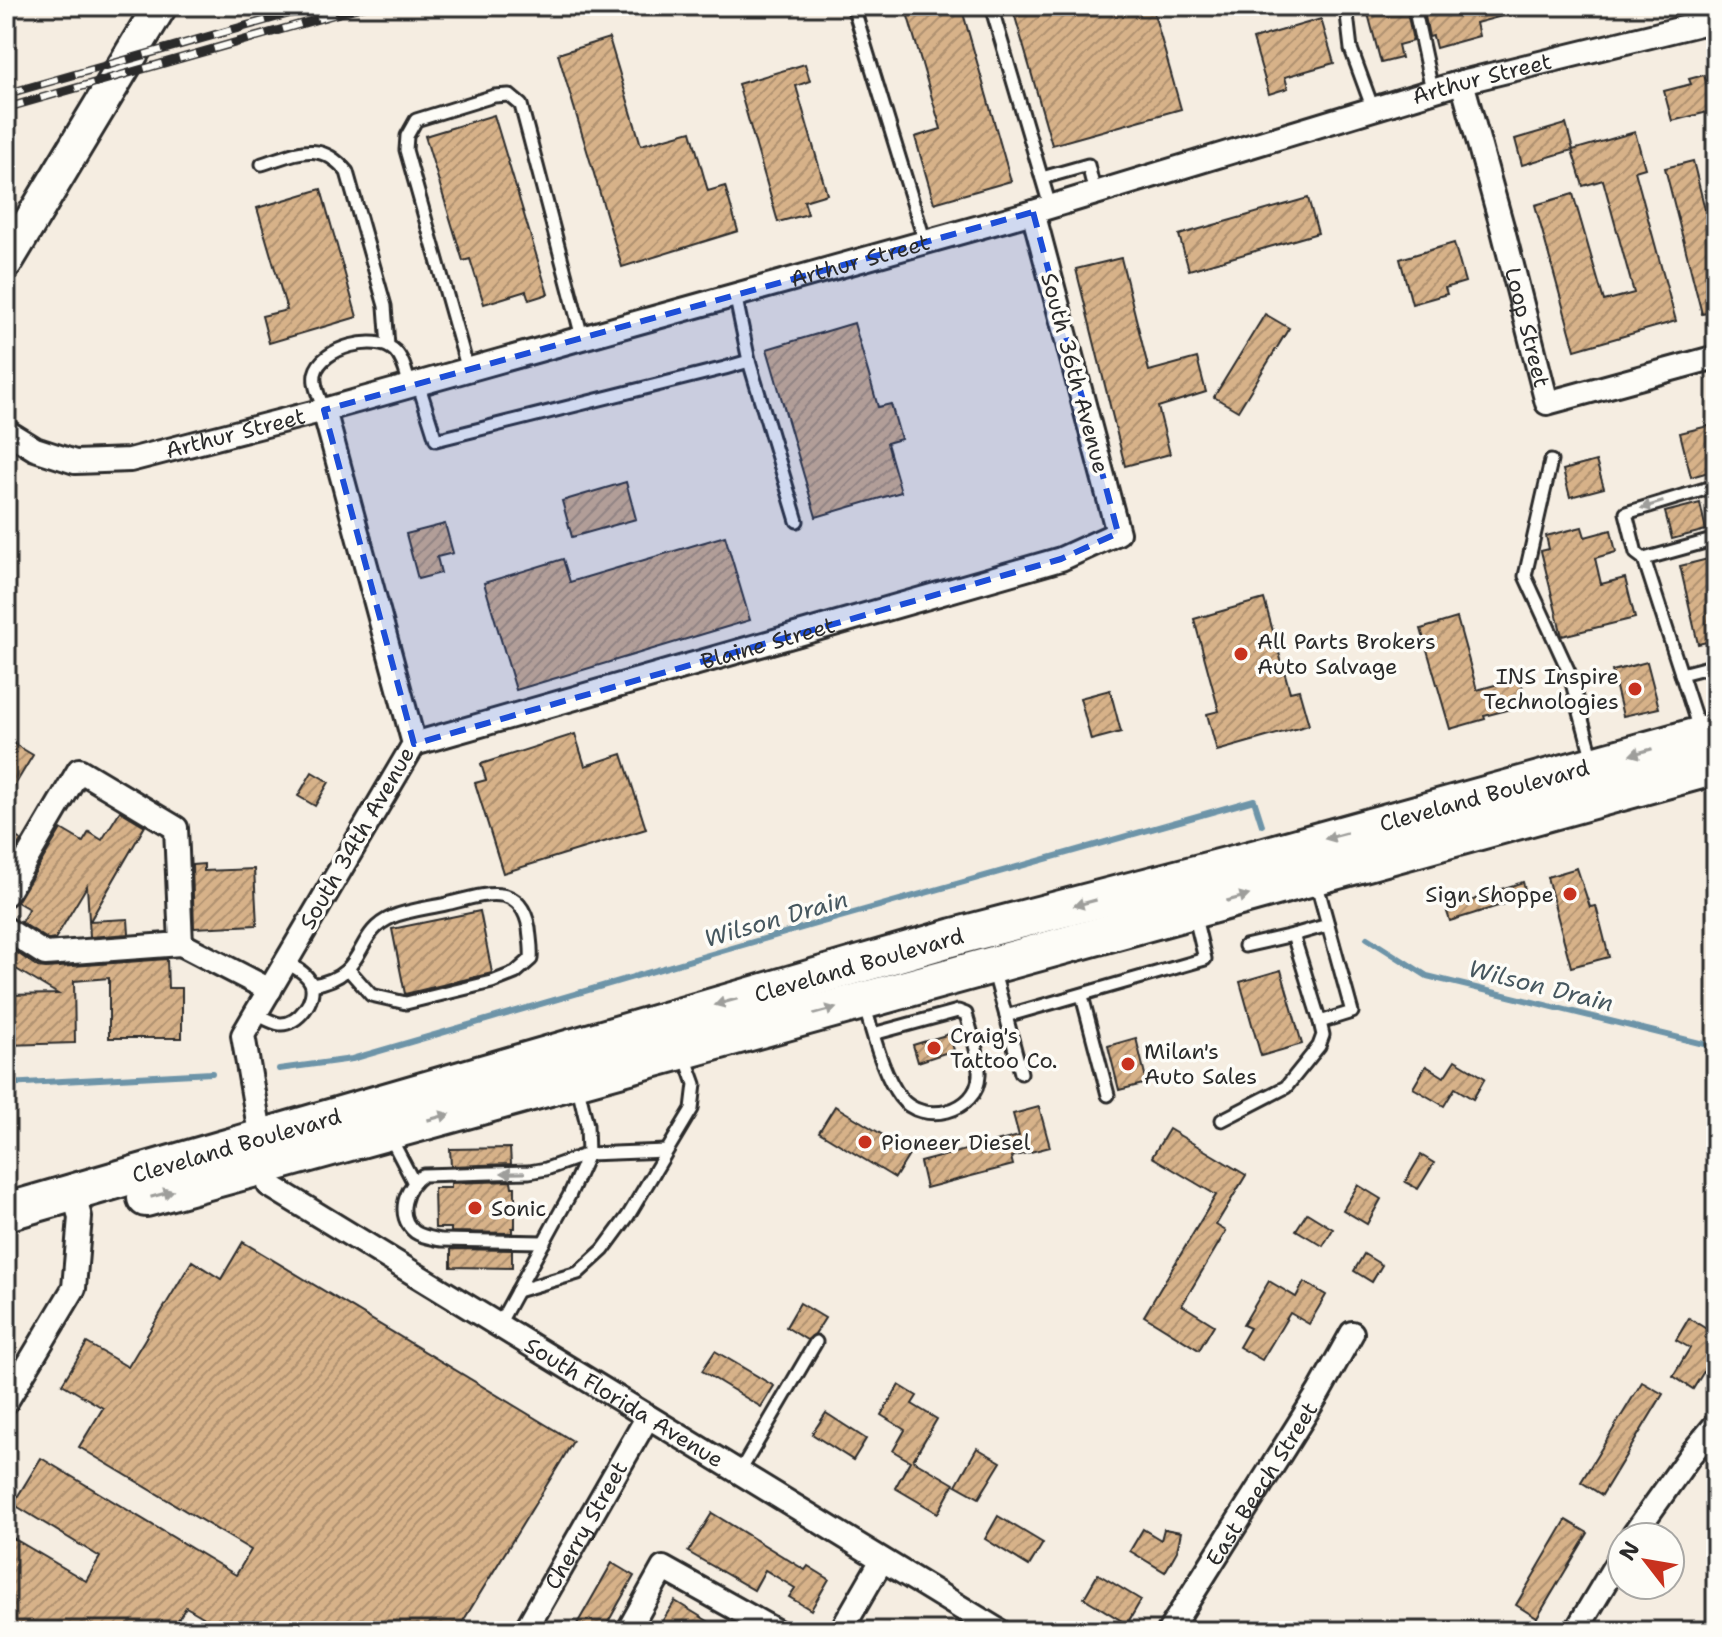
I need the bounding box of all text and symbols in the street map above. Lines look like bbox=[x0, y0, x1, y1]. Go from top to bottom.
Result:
street label: Arthur Street bbox=[1408, 46, 1554, 111]
street label: Arthur Street bbox=[787, 227, 933, 294]
street label: Loop Street bbox=[1499, 264, 1557, 390]
street label: South 36th Avenue bbox=[1034, 270, 1116, 476]
street label: Arthur Street bbox=[162, 401, 308, 465]
one-way arrow bbox=[1640, 499, 1664, 512]
street label: Blaine Street bbox=[698, 610, 838, 676]
place label: All Parts Brokers Auto Salvage bbox=[1257, 627, 1436, 681]
marker: All Parts Brokers Auto Salvage bbox=[1232, 645, 1250, 663]
place label: INS Inspire Technologies bbox=[1483, 662, 1619, 716]
marker: INS Inspire Technologies bbox=[1626, 680, 1644, 698]
street label: South 34th Avenue bbox=[293, 741, 421, 935]
one-way arrow bbox=[1628, 747, 1653, 759]
street label: Cleveland Boulevard bbox=[1376, 752, 1593, 838]
one-way arrow bbox=[1324, 831, 1349, 843]
place label: Sign Shoppe bbox=[1425, 880, 1554, 909]
water label: Wilson Drain bbox=[700, 883, 852, 955]
marker: Sign Shoppe bbox=[1561, 885, 1579, 903]
one-way arrow bbox=[1226, 891, 1250, 904]
one-way arrow bbox=[1072, 897, 1097, 909]
street label: Cleveland Boulevard bbox=[751, 921, 967, 1009]
water label: Wilson Drain bbox=[1465, 953, 1617, 1019]
one-way arrow bbox=[714, 996, 739, 1008]
one-way arrow bbox=[813, 1004, 837, 1017]
place label: Craig's Tattoo Co. bbox=[950, 1021, 1058, 1075]
place label: Milan's Auto Sales bbox=[1144, 1037, 1257, 1091]
marker: Craig's Tattoo Co. bbox=[925, 1039, 943, 1057]
marker: Milan's Auto Sales bbox=[1119, 1055, 1137, 1073]
street label: Cleveland Boulevard bbox=[128, 1101, 345, 1189]
one-way arrow bbox=[427, 1110, 452, 1122]
place label: Pioneer Diesel bbox=[881, 1128, 1031, 1157]
marker: Pioneer Diesel bbox=[856, 1133, 874, 1151]
one-way arrow bbox=[500, 1166, 525, 1179]
one-way arrow bbox=[150, 1187, 174, 1200]
place label: Sonic bbox=[491, 1194, 546, 1223]
marker: Sonic bbox=[466, 1199, 484, 1217]
street label: South Florida Avenue bbox=[519, 1330, 729, 1474]
street label: East Beech Street bbox=[1199, 1396, 1324, 1571]
street label: Cherry Street bbox=[537, 1456, 634, 1594]
north arrow bbox=[1606, 1521, 1686, 1601]
text: N bbox=[1612, 1536, 1646, 1566]

